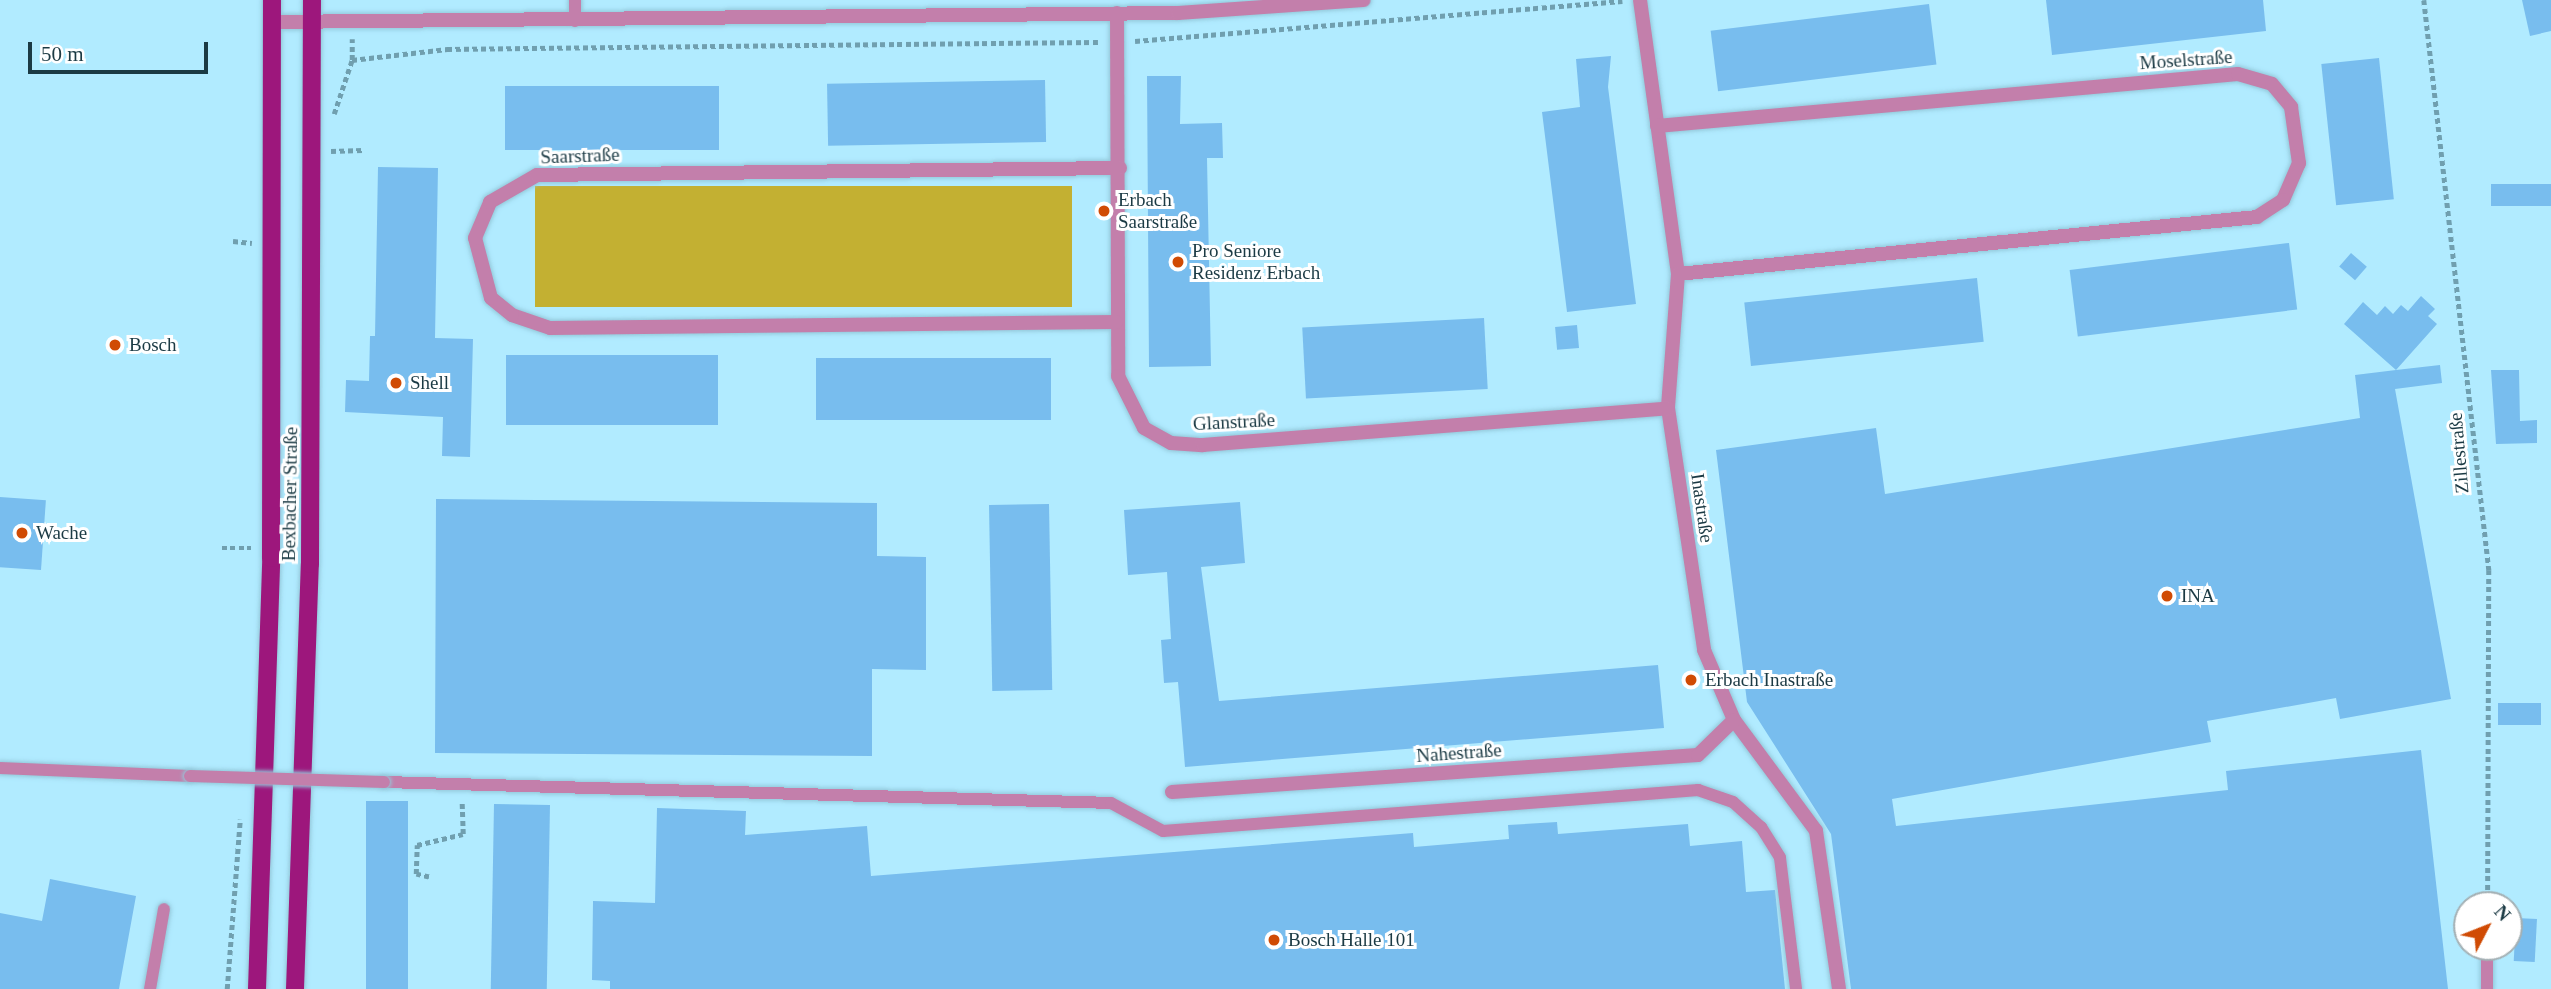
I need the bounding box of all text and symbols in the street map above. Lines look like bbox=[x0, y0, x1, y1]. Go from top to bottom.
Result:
scale bar bbox=[32, 28, 212, 72]
text: 50 m bbox=[41, 42, 84, 66]
street label: Moselstraße bbox=[2139, 45, 2233, 75]
street label: Saarstraße bbox=[540, 143, 620, 169]
place label: Erbach Saarstraße bbox=[1118, 189, 1197, 233]
marker: Erbach Saarstraße bbox=[1096, 203, 1112, 219]
place label: Pro Seniore Residenz Erbach bbox=[1192, 240, 1320, 284]
marker: Pro Seniore Residenz Erbach bbox=[1170, 254, 1186, 270]
place label: Bosch bbox=[129, 334, 176, 356]
marker: Bosch bbox=[107, 337, 123, 353]
place label: Shell bbox=[410, 372, 449, 394]
marker: Shell bbox=[388, 375, 404, 391]
street label: Glanstraße bbox=[1192, 408, 1276, 436]
street label: Zillestraße bbox=[2444, 412, 2474, 494]
street label: Bexbacher Straße bbox=[277, 427, 303, 561]
street label: Inastraße bbox=[1686, 472, 1718, 544]
place label: Wache bbox=[36, 522, 87, 544]
marker: Wache bbox=[14, 525, 30, 541]
place label: INA bbox=[2181, 585, 2215, 607]
marker: INA bbox=[2159, 588, 2175, 604]
place label: Erbach Inastraße bbox=[1705, 669, 1833, 691]
marker: Erbach Inastraße bbox=[1683, 672, 1699, 688]
street label: Nahestraße bbox=[1416, 739, 1502, 767]
north arrow bbox=[2453, 891, 2523, 961]
text: N bbox=[2490, 901, 2515, 925]
place label: Bosch Halle 101 bbox=[1288, 929, 1415, 951]
marker: Bosch Halle 101 bbox=[1266, 932, 1282, 948]

